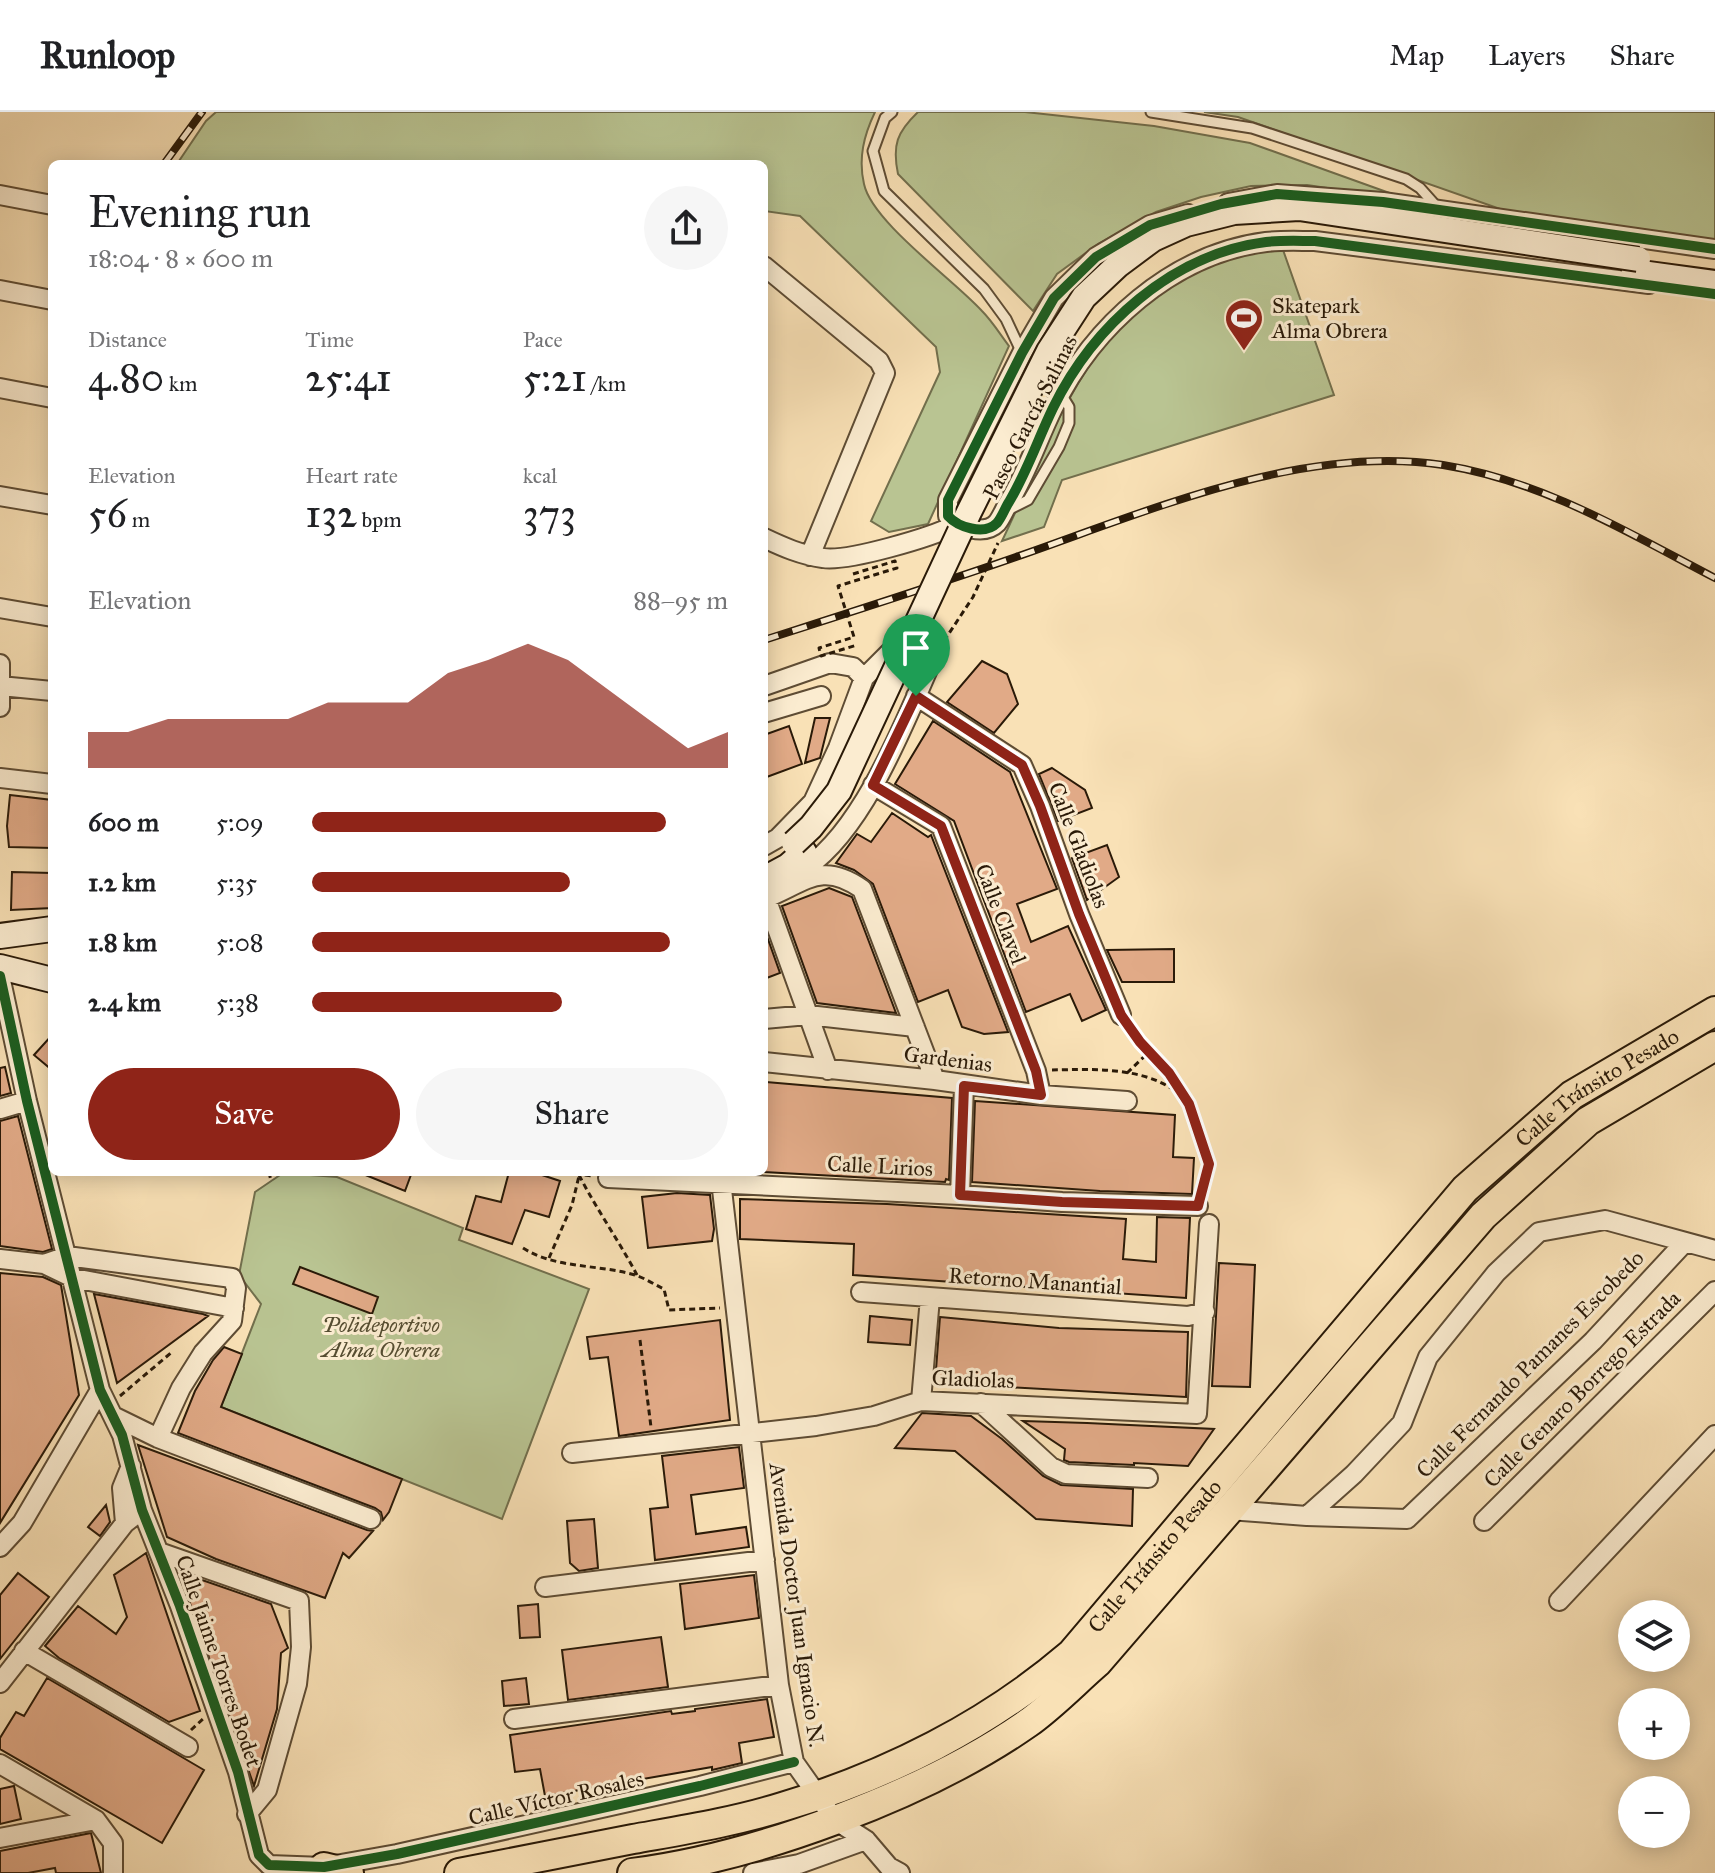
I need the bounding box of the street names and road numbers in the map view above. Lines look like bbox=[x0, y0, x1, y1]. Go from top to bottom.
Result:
street label: Paseo García Salinas bbox=[977, 330, 1083, 504]
street label: Calle Gladiolas bbox=[1043, 778, 1115, 912]
street label: Calle Clavel bbox=[969, 860, 1033, 968]
street label: Calle Tránsito Pesado bbox=[1509, 1022, 1683, 1152]
street label: Gardenias bbox=[902, 1040, 994, 1078]
street label: Calle Lirios bbox=[826, 1150, 934, 1182]
street label: Calle Fernando Pamanes Escobedo bbox=[1410, 1244, 1650, 1484]
street label: Retorno Manantial bbox=[947, 1261, 1123, 1301]
street label: Calle Genaro Borrego Estrada bbox=[1478, 1284, 1687, 1493]
street label: Gladiolas bbox=[931, 1364, 1015, 1394]
street label: Avenida Doctor Juan Ignacio N. bbox=[764, 1460, 830, 1749]
street label: Calle Tránsito Pesado bbox=[1082, 1473, 1227, 1638]
street label: Calle Jaime Torres Bodet bbox=[170, 1551, 268, 1771]
street label: Calle Víctor Rosales bbox=[466, 1765, 646, 1831]

